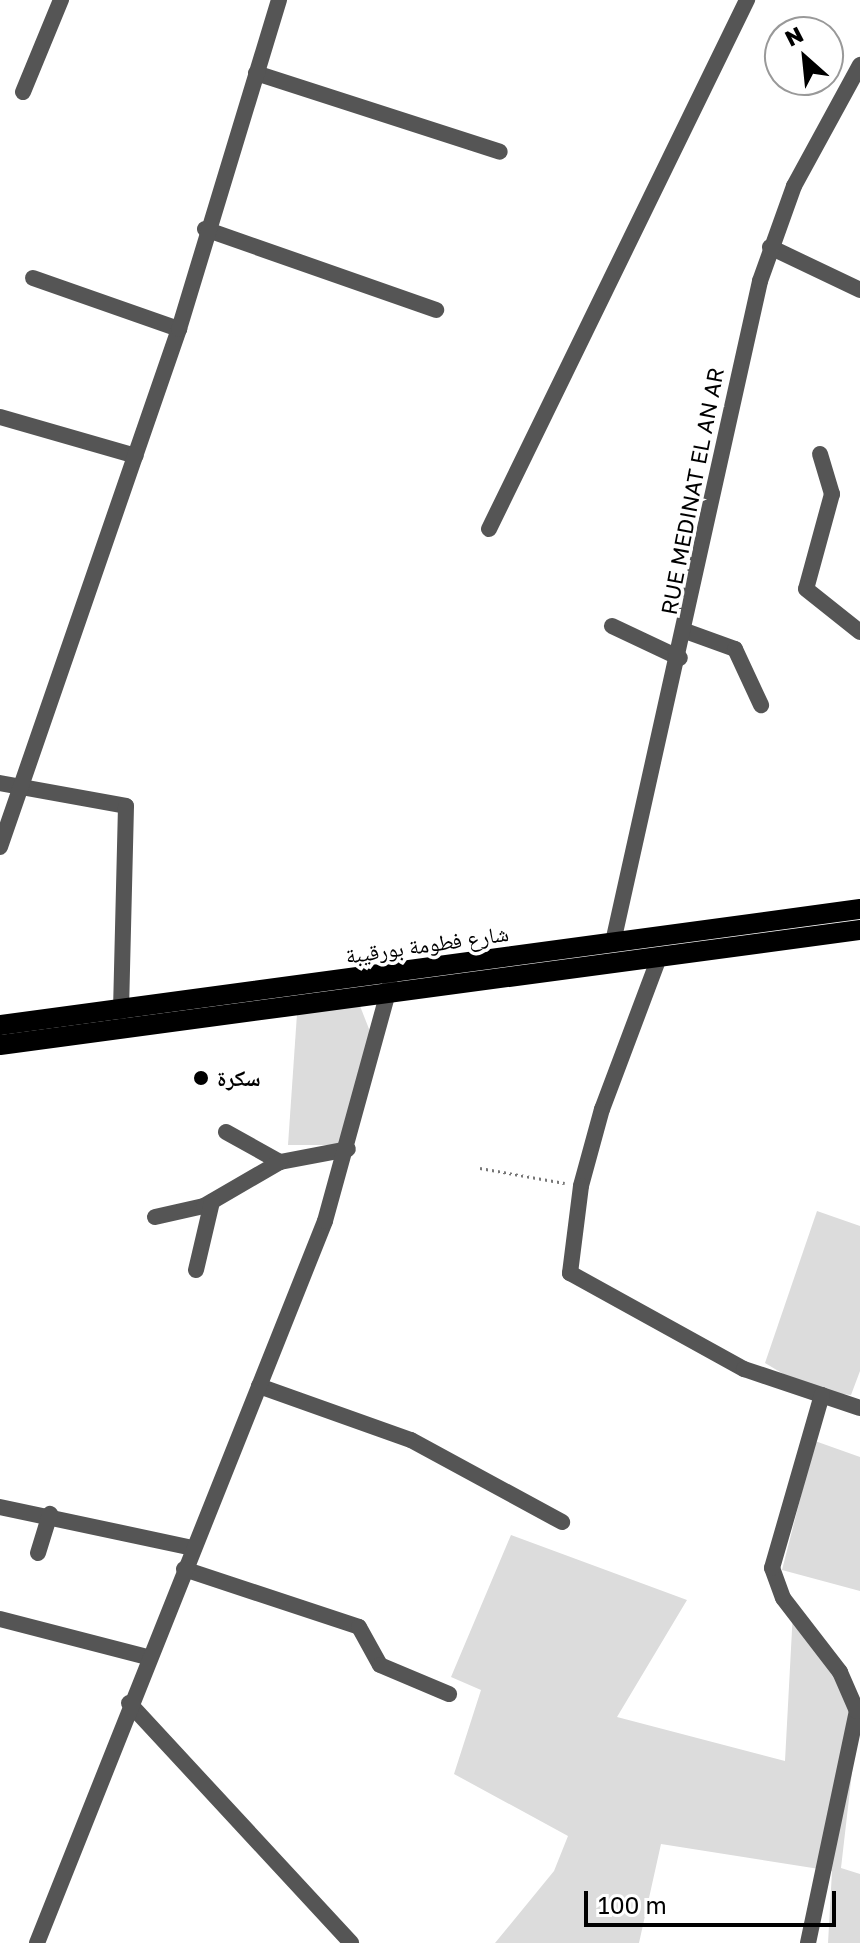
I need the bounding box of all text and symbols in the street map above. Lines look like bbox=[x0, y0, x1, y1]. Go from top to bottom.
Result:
north arrow bbox=[764, 16, 844, 96]
text: N bbox=[780, 20, 807, 52]
street label: RUE MEDINAT EL AN AR bbox=[655, 365, 729, 617]
street label: شارع فطومة بورقيبة bbox=[344, 919, 510, 969]
place label: سكرة bbox=[217, 1065, 261, 1091]
marker: سكرة bbox=[192, 1069, 210, 1087]
scale bar bbox=[588, 1875, 840, 1925]
text: 100 m bbox=[598, 1890, 667, 1919]

